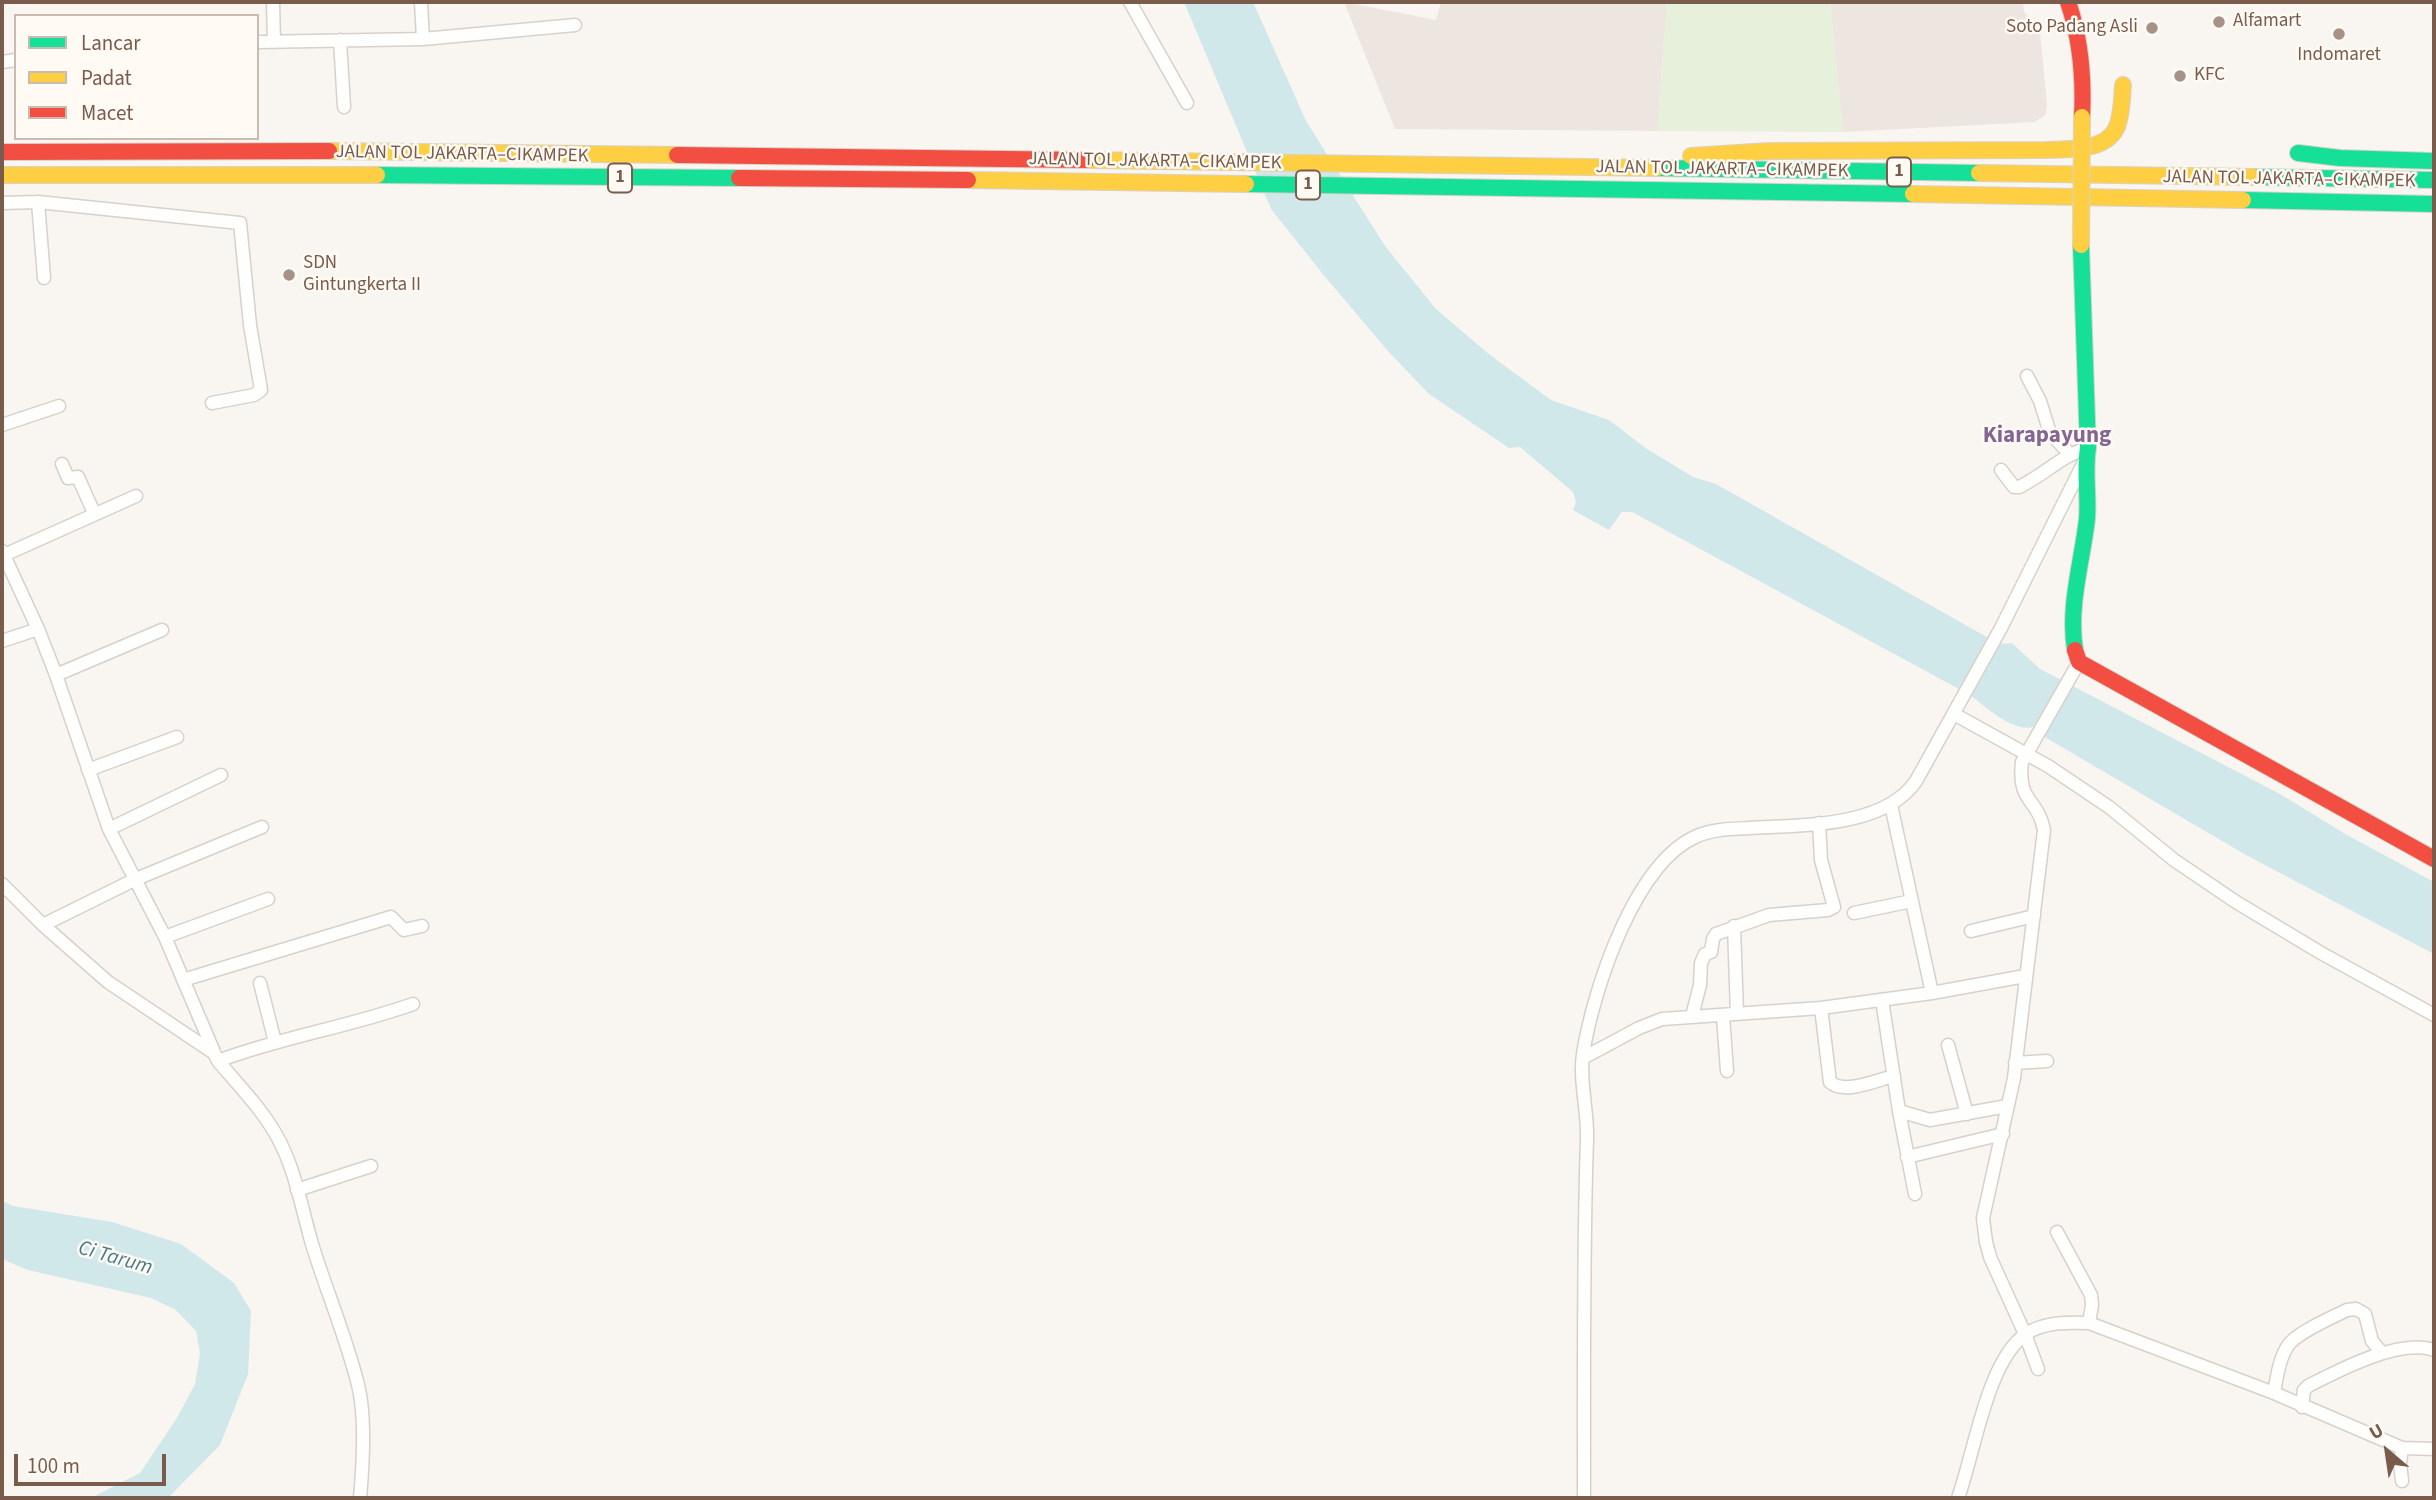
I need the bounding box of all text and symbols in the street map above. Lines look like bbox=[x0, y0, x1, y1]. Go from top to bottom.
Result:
place label: Alfamart bbox=[2233, 11, 2301, 33]
legend bbox=[14, 14, 259, 140]
marker: Alfamart bbox=[2211, 14, 2227, 30]
place label: Soto Padang Asli bbox=[2006, 17, 2138, 39]
marker: Soto Padang Asli bbox=[2144, 20, 2160, 36]
marker: Indomaret bbox=[2331, 26, 2347, 42]
text: Lancar bbox=[81, 28, 141, 58]
place label: Indomaret bbox=[2297, 45, 2381, 67]
text: Padat bbox=[81, 63, 132, 93]
place label: KFC bbox=[2194, 65, 2225, 87]
marker: KFC bbox=[2172, 68, 2188, 84]
text: Macet bbox=[81, 98, 133, 128]
street label: JALAN TOL JAKARTA–CIKAMPEK bbox=[335, 141, 589, 169]
street label: JALAN TOL JAKARTA–CIKAMPEK bbox=[1028, 148, 1282, 176]
street label: JALAN TOL JAKARTA–CIKAMPEK bbox=[1595, 156, 1849, 184]
road number: 1 bbox=[1887, 158, 1911, 187]
road number: 1 bbox=[608, 163, 632, 192]
street label: JALAN TOL JAKARTA–CIKAMPEK bbox=[2162, 166, 2416, 194]
road number: 1 bbox=[1296, 170, 1320, 200]
place label: SDN Gintungkerta II bbox=[303, 253, 421, 297]
marker: SDN Gintungkerta II bbox=[281, 267, 297, 283]
district label: Kiarapayung bbox=[1983, 423, 2111, 451]
water label: Ci Tarum bbox=[75, 1236, 155, 1282]
north arrow bbox=[2352, 1416, 2422, 1486]
text: U bbox=[2364, 1417, 2389, 1447]
scale bar bbox=[18, 1440, 170, 1484]
text: 100 m bbox=[27, 1451, 80, 1481]

